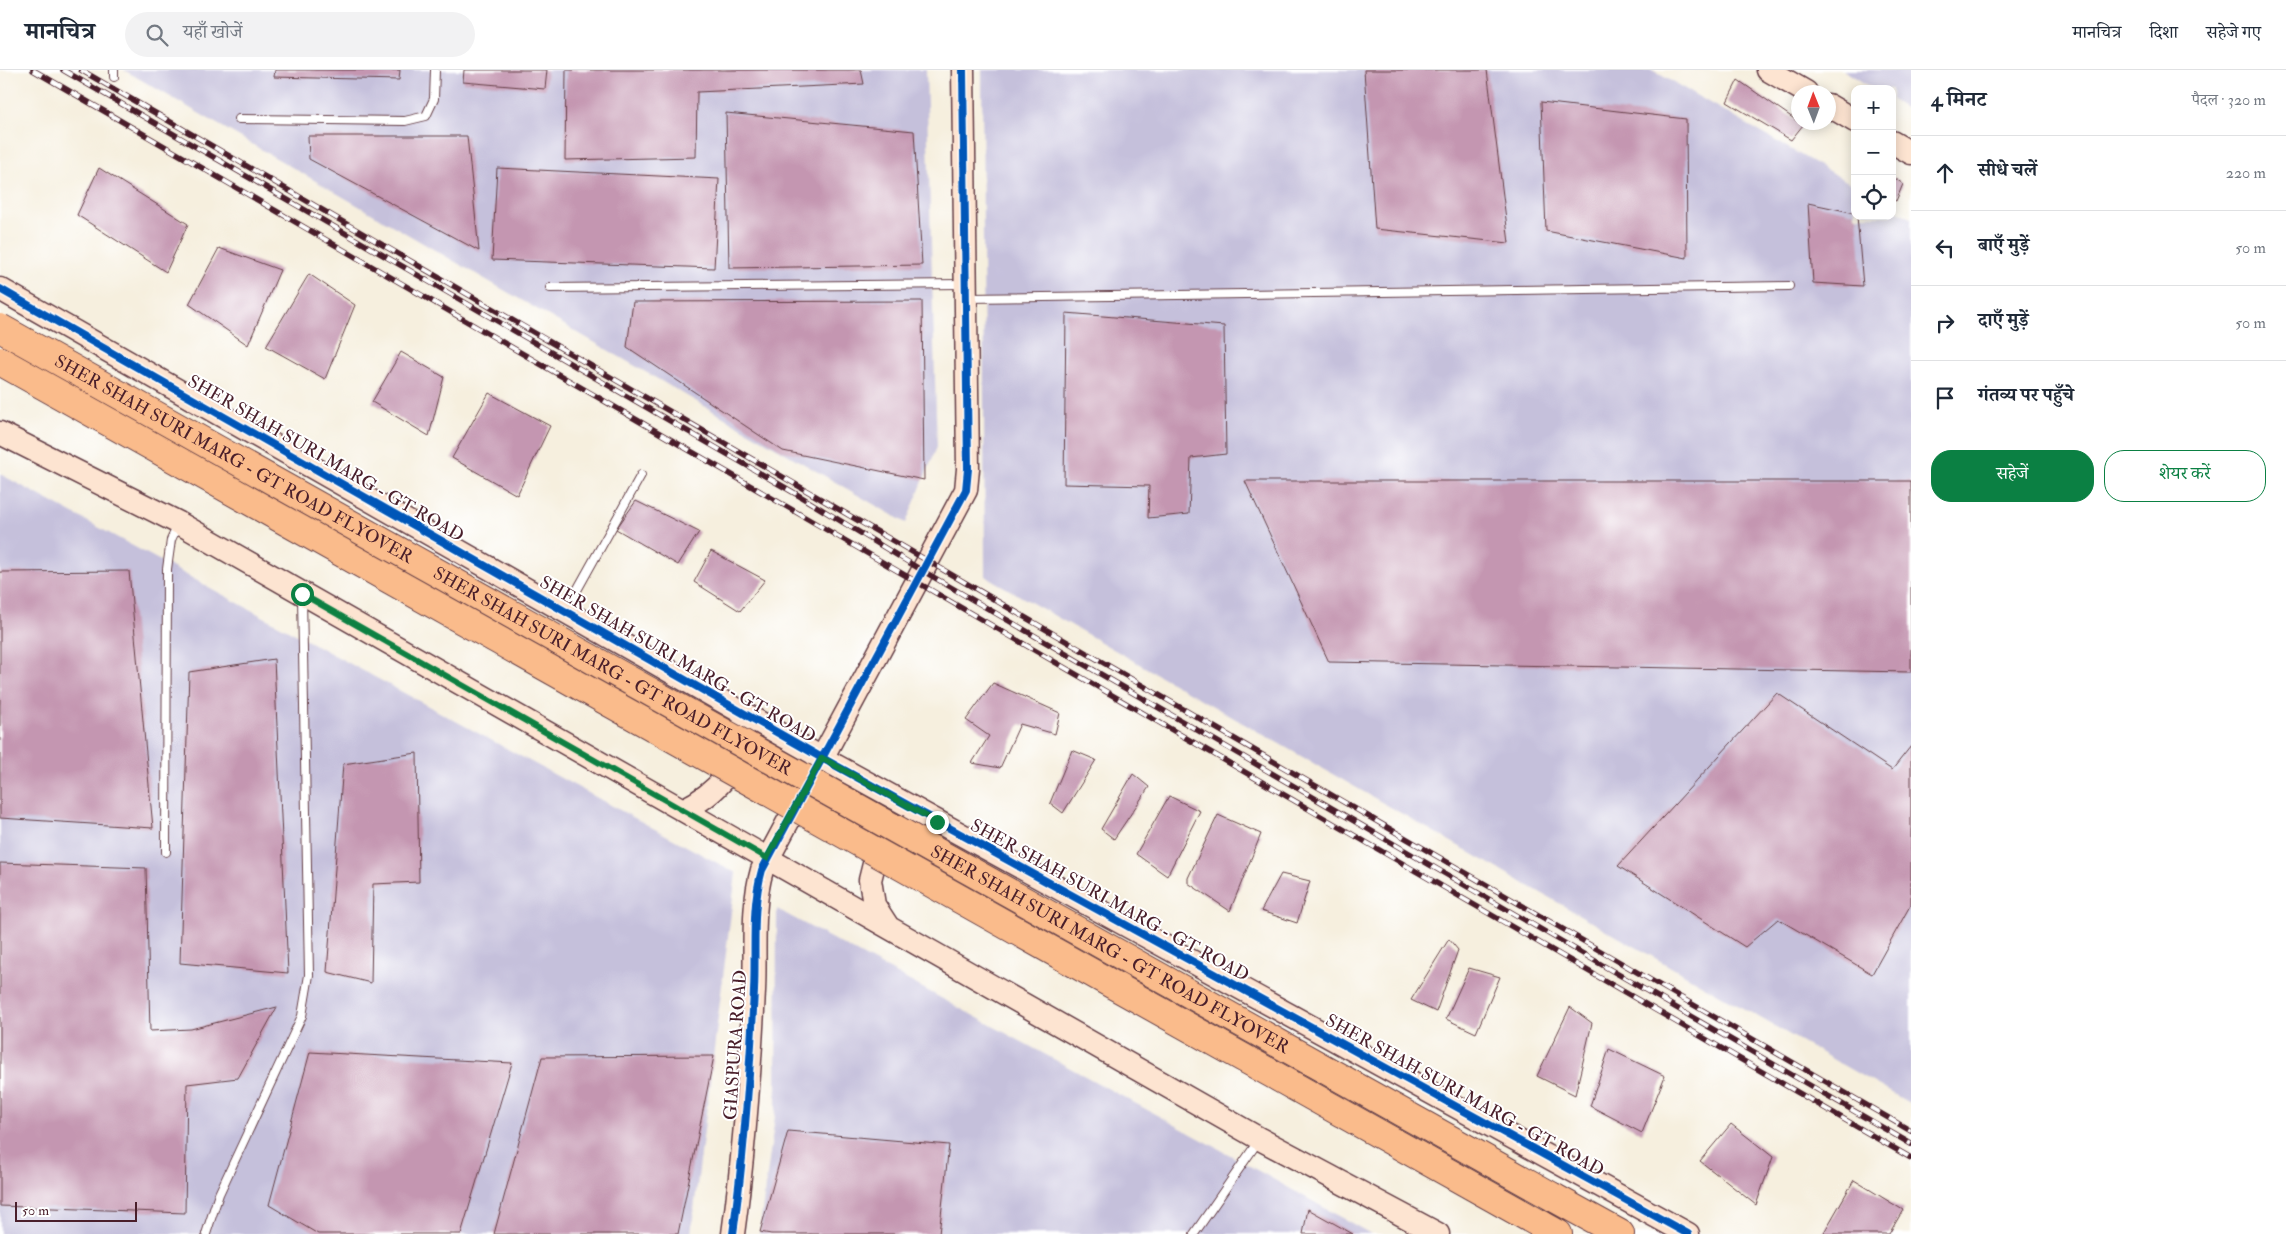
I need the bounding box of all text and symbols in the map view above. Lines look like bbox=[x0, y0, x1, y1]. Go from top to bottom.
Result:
search box bbox=[125, 12, 475, 57]
text: मानचित्र bbox=[25, 16, 95, 47]
text: यहाँ खोजें bbox=[183, 20, 243, 44]
icon: search bbox=[143, 21, 171, 49]
text: मानचित्र bbox=[2073, 21, 2121, 44]
text: दिशा bbox=[2149, 21, 2178, 44]
text: सहेजे गए bbox=[2206, 21, 2261, 44]
north arrow bbox=[1791, 85, 1836, 130]
map controls bbox=[1851, 85, 1896, 220]
button: + bbox=[1851, 85, 1896, 130]
text: 4 मिनट bbox=[1931, 86, 1987, 113]
text: पैदल · 320 m bbox=[2192, 90, 2266, 110]
button: − bbox=[1851, 130, 1896, 175]
text: सीधे चलें bbox=[1978, 158, 2037, 182]
icon: ahead bbox=[1931, 159, 1959, 187]
text: 220 m bbox=[2226, 163, 2266, 183]
button: locate bbox=[1851, 175, 1896, 220]
text: बाएँ मुड़ें bbox=[1978, 233, 2029, 257]
icon: left bbox=[1931, 234, 1959, 262]
text: 50 m bbox=[2235, 238, 2266, 258]
text: दाएँ मुड़ें bbox=[1978, 308, 2029, 332]
icon: right bbox=[1931, 309, 1959, 337]
text: 50 m bbox=[2235, 313, 2266, 333]
street label: SHER SHAH SURI MARG - GT ROAD FLYOVER bbox=[50, 350, 418, 569]
street label: SHER SHAH SURI MARG - GT ROAD bbox=[184, 370, 468, 547]
text: गंतव्य पर पहुँचे bbox=[1978, 383, 2074, 407]
icon: arrive bbox=[1931, 384, 1959, 412]
button: सहेजें bbox=[1931, 450, 2094, 502]
button: शेयर करें bbox=[2104, 450, 2266, 502]
street label: SHER SHAH SURI MARG - GT ROAD FLYOVER bbox=[429, 562, 797, 781]
street label: SHER SHAH SURI MARG - GT ROAD bbox=[536, 571, 820, 748]
route start bbox=[291, 583, 314, 606]
route end bbox=[926, 811, 949, 834]
street label: SHER SHAH SURI MARG - GT ROAD bbox=[966, 814, 1253, 987]
street label: SHER SHAH SURI MARG - GT ROAD FLYOVER bbox=[926, 840, 1294, 1060]
street label: GIASPURA ROAD bbox=[719, 969, 752, 1121]
street label: SHER SHAH SURI MARG - GT ROAD bbox=[1321, 1009, 1608, 1182]
scale bar bbox=[15, 1199, 138, 1222]
text: 50 m bbox=[22, 1202, 49, 1219]

